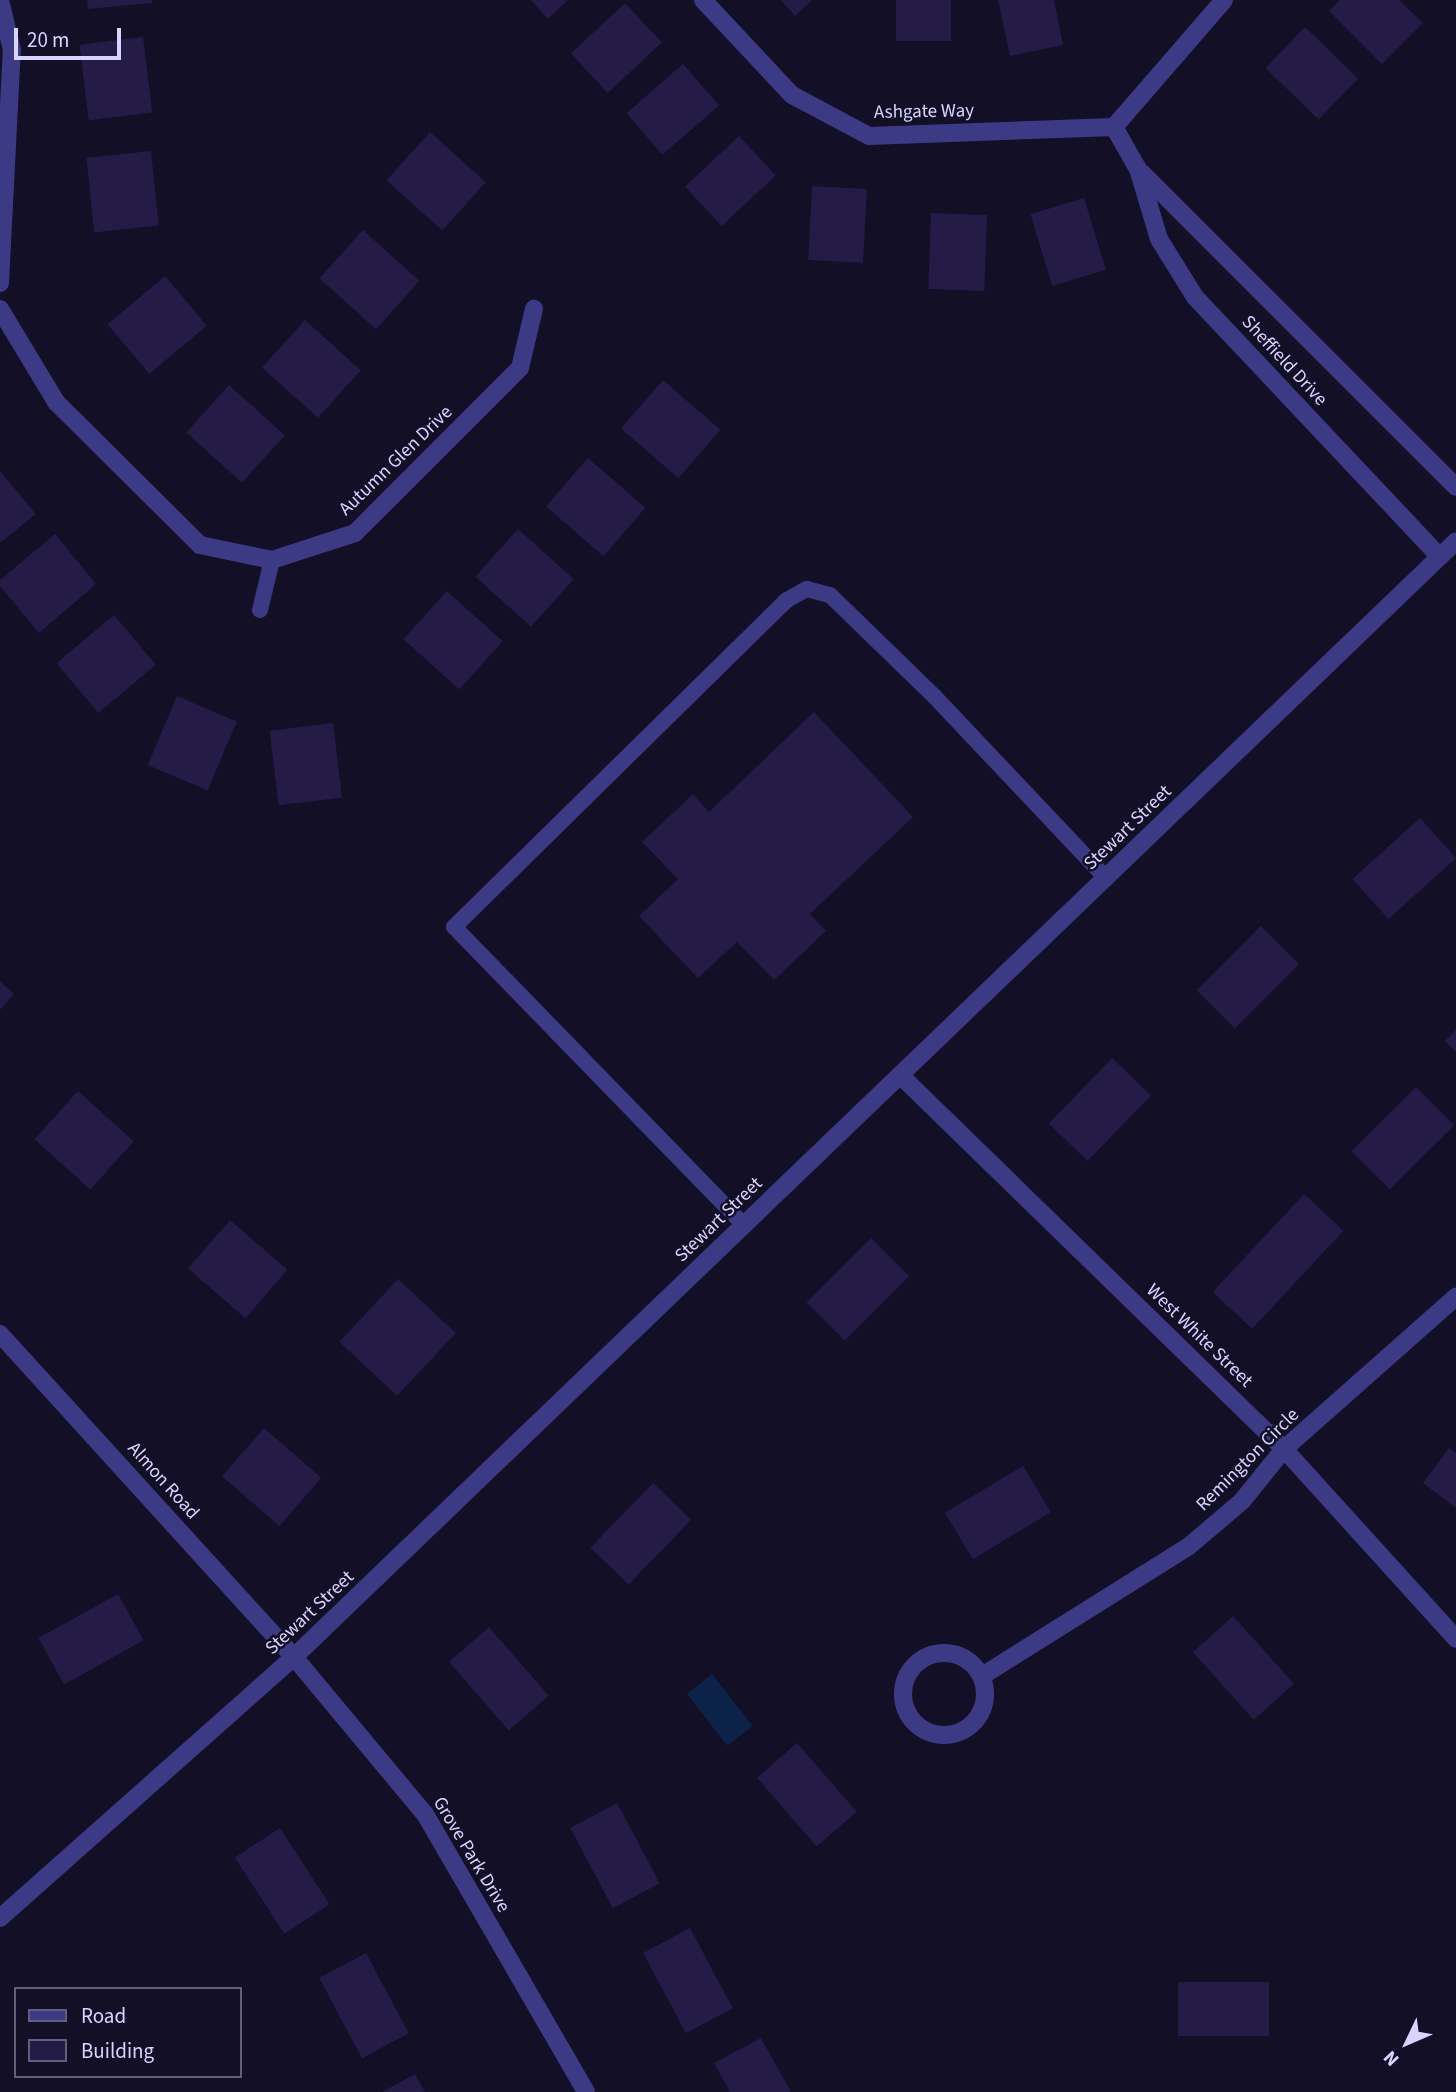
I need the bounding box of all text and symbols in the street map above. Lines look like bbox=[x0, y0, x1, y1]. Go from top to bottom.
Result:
scale bar bbox=[18, 14, 124, 58]
text: 20 m bbox=[27, 25, 69, 55]
street label: Ashgate Way bbox=[874, 100, 974, 124]
street label: Sheffield Drive bbox=[1236, 311, 1332, 411]
street label: Autumn Glen Drive bbox=[335, 401, 457, 521]
street label: Stewart Street bbox=[1079, 781, 1177, 875]
street label: Stewart Street bbox=[670, 1173, 768, 1267]
street label: West White Street bbox=[1141, 1279, 1257, 1393]
street label: Remington Circle bbox=[1192, 1404, 1304, 1516]
street label: Almon Road bbox=[122, 1438, 204, 1524]
street label: Stewart Street bbox=[261, 1566, 359, 1660]
street label: Grove Park Drive bbox=[428, 1793, 514, 1917]
legend bbox=[14, 1987, 242, 2078]
text: Road bbox=[81, 2001, 126, 2031]
north arrow bbox=[1372, 2008, 1442, 2078]
text: Building bbox=[81, 2036, 154, 2066]
text: N bbox=[1377, 2044, 1406, 2072]

